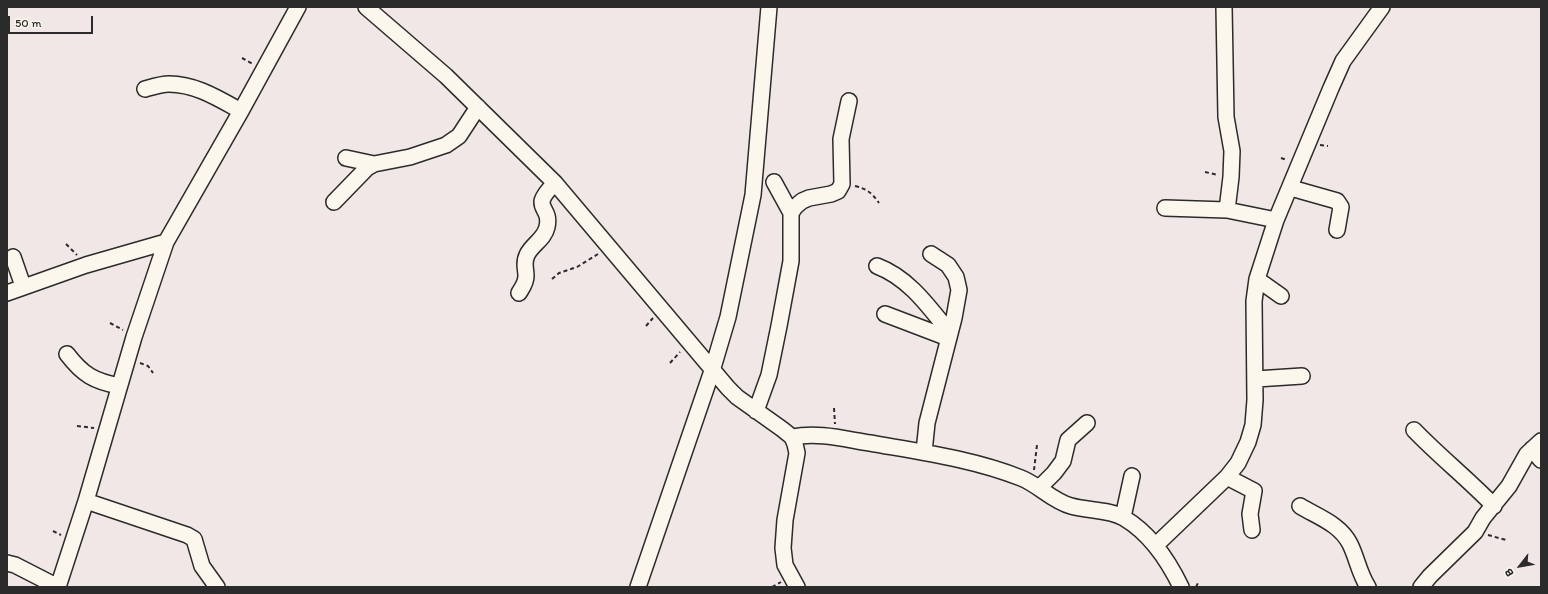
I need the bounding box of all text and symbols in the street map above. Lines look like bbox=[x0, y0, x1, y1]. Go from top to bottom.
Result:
scale bar bbox=[10, 8, 95, 34]
text: 50 m bbox=[15, 16, 41, 30]
north arrow bbox=[1500, 546, 1540, 586]
text: B bbox=[1502, 566, 1517, 579]

